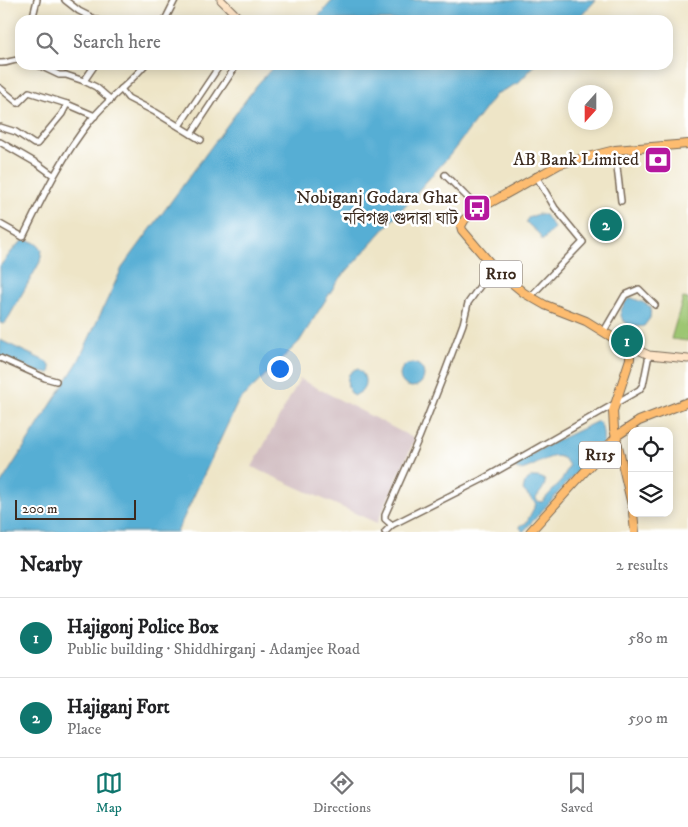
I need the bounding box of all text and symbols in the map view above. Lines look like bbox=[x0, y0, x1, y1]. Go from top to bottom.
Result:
search box bbox=[15, 15, 673, 70]
icon: search bbox=[33, 29, 61, 57]
text: Search here bbox=[73, 31, 161, 54]
north arrow bbox=[568, 85, 613, 130]
bank icon: AB Bank Limited bbox=[643, 145, 673, 175]
place label: AB Bank Limited bbox=[513, 149, 639, 171]
place label: Nobiganj Godara Ghat নবিগঞ্জ গুদারা ঘাট bbox=[296, 187, 459, 230]
bus stop icon: Nobiganj Godara Ghat নবিগঞ্জ গুদারা ঘাট bbox=[462, 193, 492, 223]
pin: 2 bbox=[590, 206, 622, 244]
road number: R110 bbox=[480, 260, 522, 288]
pin: 1 bbox=[611, 322, 643, 360]
your location bbox=[267, 356, 293, 382]
map controls bbox=[628, 427, 673, 517]
button: locate bbox=[628, 427, 673, 472]
road number: R115 bbox=[579, 442, 621, 468]
button: layers bbox=[628, 472, 673, 517]
scale bar bbox=[15, 497, 136, 520]
text: 200 m bbox=[22, 500, 57, 518]
text: Nearby bbox=[20, 552, 82, 578]
text: 2 results bbox=[616, 555, 668, 575]
text: Hajigonj Police Box bbox=[67, 616, 219, 639]
text: 1 bbox=[33, 628, 39, 648]
text: 580 m bbox=[628, 628, 668, 648]
text: Public building · Shiddhirganj - Adamjee Road bbox=[67, 639, 360, 659]
text: Hajiganj Fort bbox=[67, 696, 170, 719]
text: 2 bbox=[32, 708, 40, 728]
text: 590 m bbox=[628, 708, 668, 728]
text: Place bbox=[67, 719, 101, 739]
tab: Map bbox=[95, 769, 123, 817]
tab: Directions bbox=[313, 769, 371, 817]
tab: Saved bbox=[561, 769, 593, 817]

